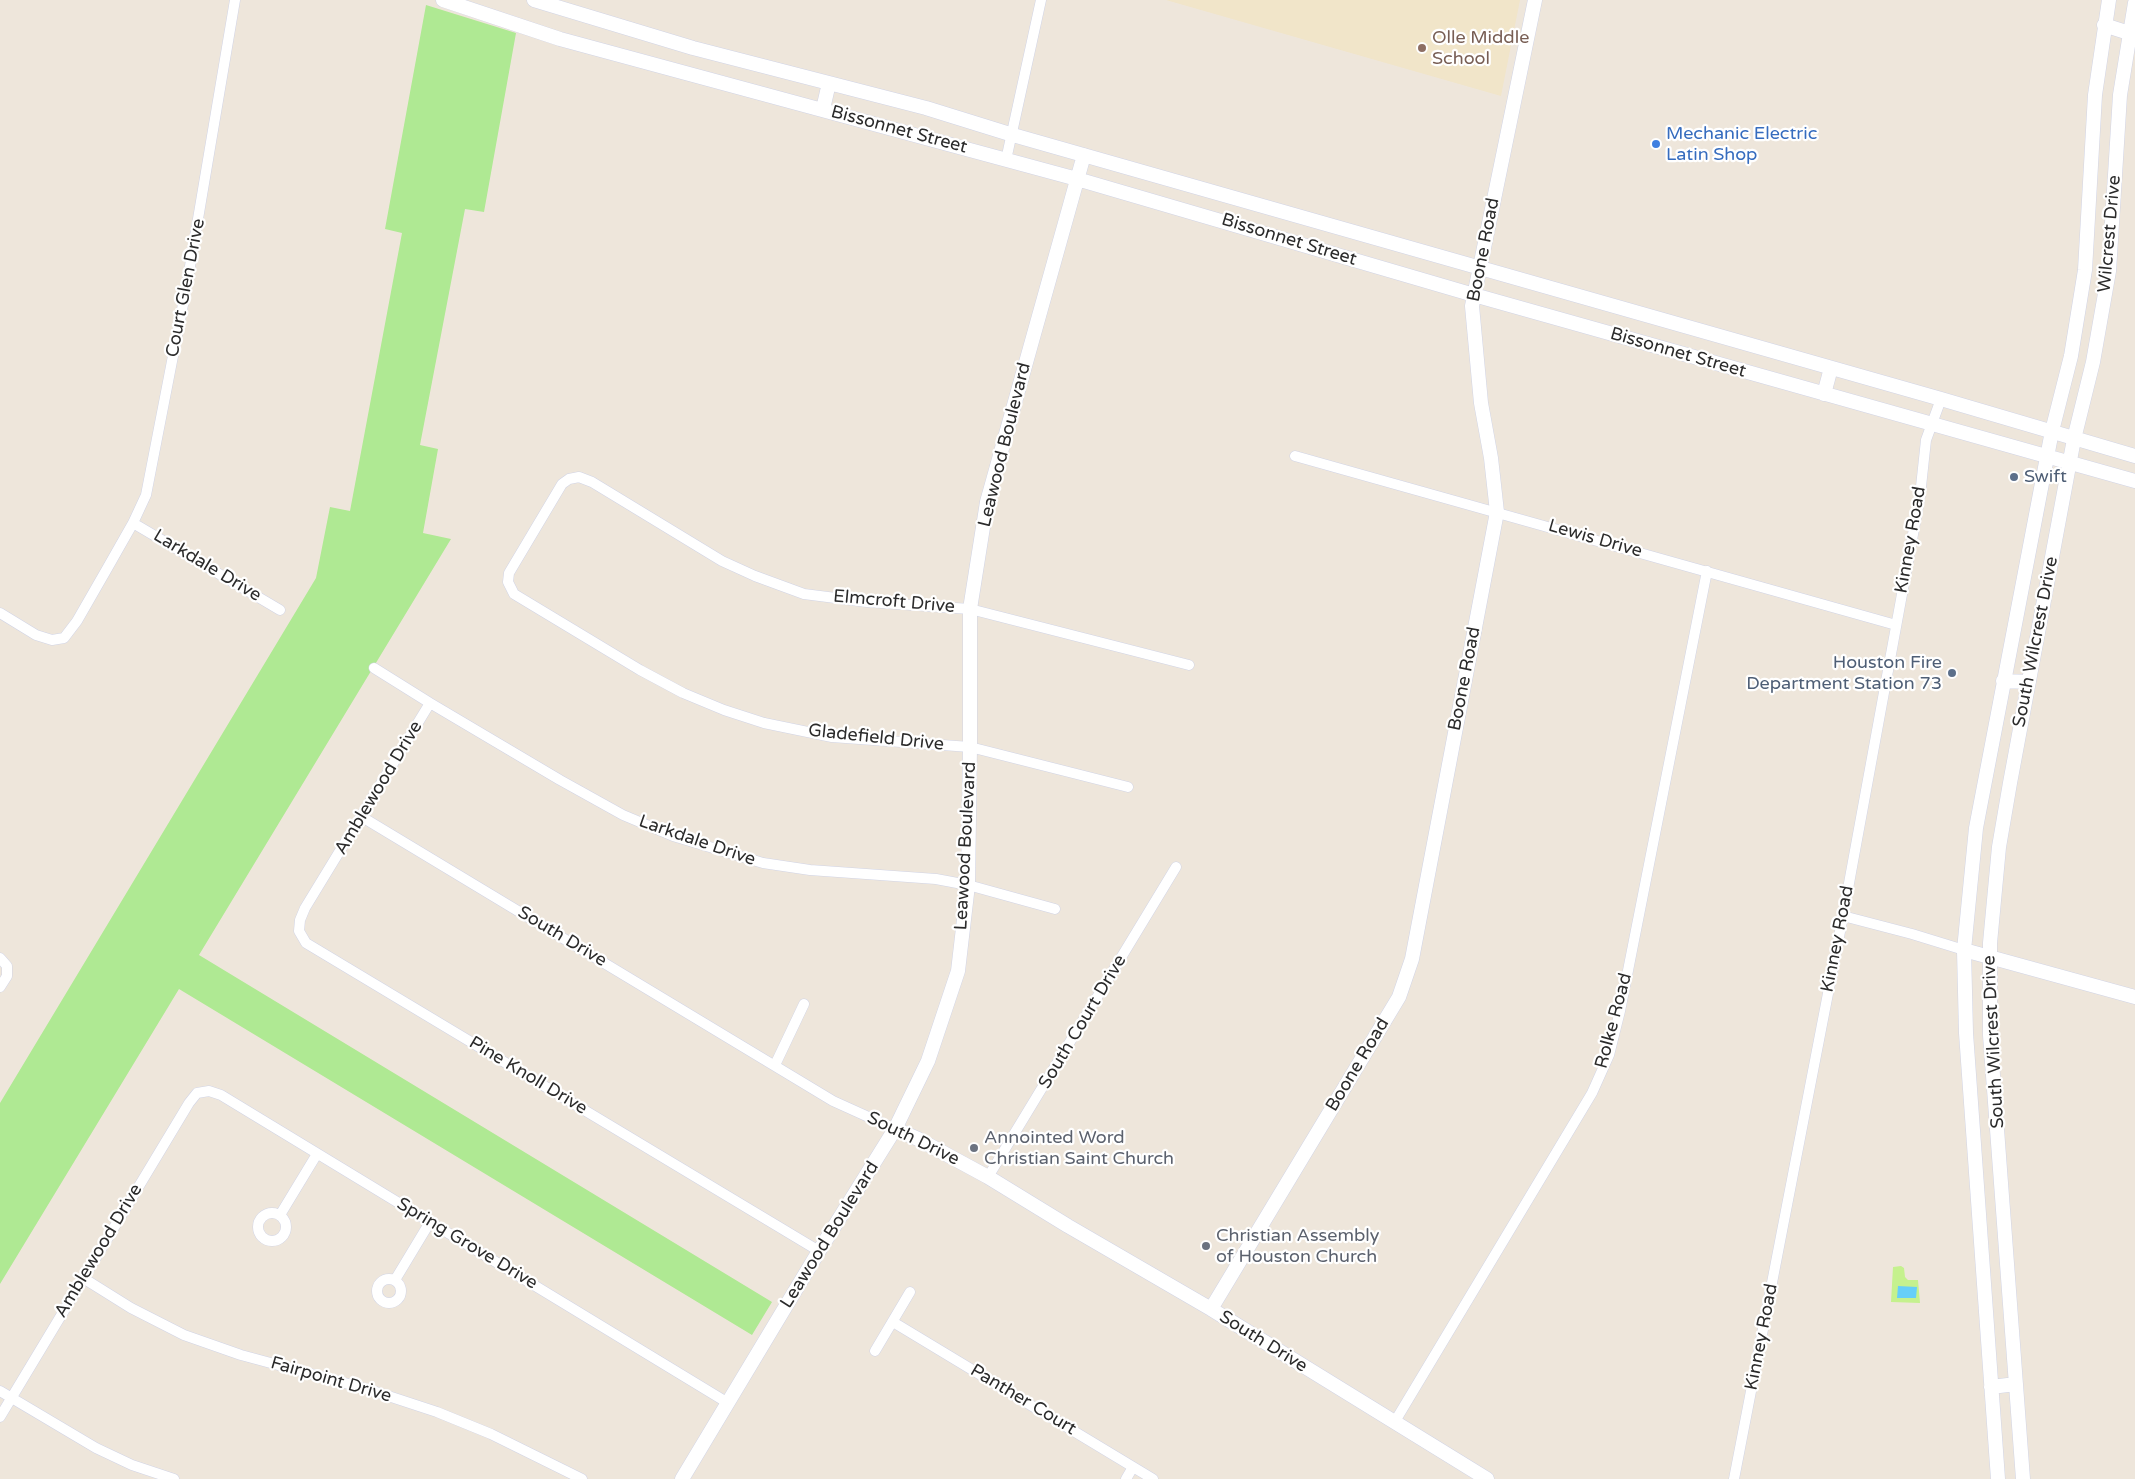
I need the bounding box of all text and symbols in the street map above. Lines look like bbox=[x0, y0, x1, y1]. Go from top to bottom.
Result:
place label: Olle Middle School bbox=[1432, 27, 1529, 70]
marker: Olle Middle School bbox=[1416, 42, 1428, 54]
street label: Bissonnet Street bbox=[829, 101, 969, 159]
place label: Mechanic Electric Latin Shop bbox=[1666, 123, 1817, 166]
marker: Mechanic Electric Latin Shop bbox=[1650, 138, 1662, 150]
street label: Wilcrest Drive bbox=[2094, 174, 2126, 294]
street label: Boone Road bbox=[1463, 196, 1505, 304]
street label: Bissonnet Street bbox=[1219, 209, 1359, 271]
street label: Court Glen Drive bbox=[162, 217, 210, 359]
street label: Bissonnet Street bbox=[1608, 323, 1748, 383]
street label: Leawood Boulevard bbox=[974, 360, 1036, 530]
place label: Swift bbox=[2024, 466, 2067, 488]
marker: Swift bbox=[2008, 471, 2020, 483]
street label: Kinney Road bbox=[1891, 485, 1931, 595]
street label: Lewis Drive bbox=[1545, 515, 1645, 563]
street label: Larkdale Drive bbox=[149, 525, 265, 607]
street label: South Wilcrest Drive bbox=[2009, 555, 2063, 729]
street label: Elmcroft Drive bbox=[832, 586, 956, 618]
street label: Boone Road bbox=[1444, 625, 1486, 733]
place label: Houston Fire Department Station 73 bbox=[1746, 652, 1942, 694]
marker: Houston Fire Department Station 73 bbox=[1946, 667, 1958, 679]
street label: Amblewood Drive bbox=[331, 717, 427, 859]
street label: Gladefield Drive bbox=[807, 720, 945, 756]
street label: Leawood Boulevard bbox=[951, 761, 981, 931]
street label: Larkdale Drive bbox=[636, 811, 758, 871]
street label: Kinney Road bbox=[1817, 884, 1859, 994]
street label: South Drive bbox=[514, 902, 610, 972]
street label: South Court Drive bbox=[1034, 951, 1132, 1093]
street label: South Wilcrest Drive bbox=[1979, 955, 2009, 1129]
street label: Rolke Road bbox=[1591, 971, 1637, 1071]
street label: Boone Road bbox=[1322, 1014, 1394, 1116]
street label: Pine Knoll Drive bbox=[465, 1032, 591, 1120]
street label: South Drive bbox=[863, 1107, 963, 1171]
place label: Annointed Word Christian Saint Church bbox=[984, 1127, 1174, 1170]
marker: Annointed Word Christian Saint Church bbox=[968, 1142, 980, 1154]
street label: Leawood Boulevard bbox=[776, 1158, 884, 1312]
street label: Amblewood Drive bbox=[51, 1180, 147, 1322]
street label: Spring Grove Drive bbox=[393, 1193, 541, 1295]
place label: Christian Assembly of Houston Church bbox=[1216, 1225, 1379, 1268]
marker: Christian Assembly of Houston Church bbox=[1200, 1240, 1212, 1252]
street label: Kinney Road bbox=[1741, 1282, 1783, 1392]
street label: South Drive bbox=[1215, 1306, 1311, 1378]
street label: Fairpoint Drive bbox=[268, 1352, 394, 1408]
street label: Panther Court bbox=[966, 1360, 1080, 1440]

